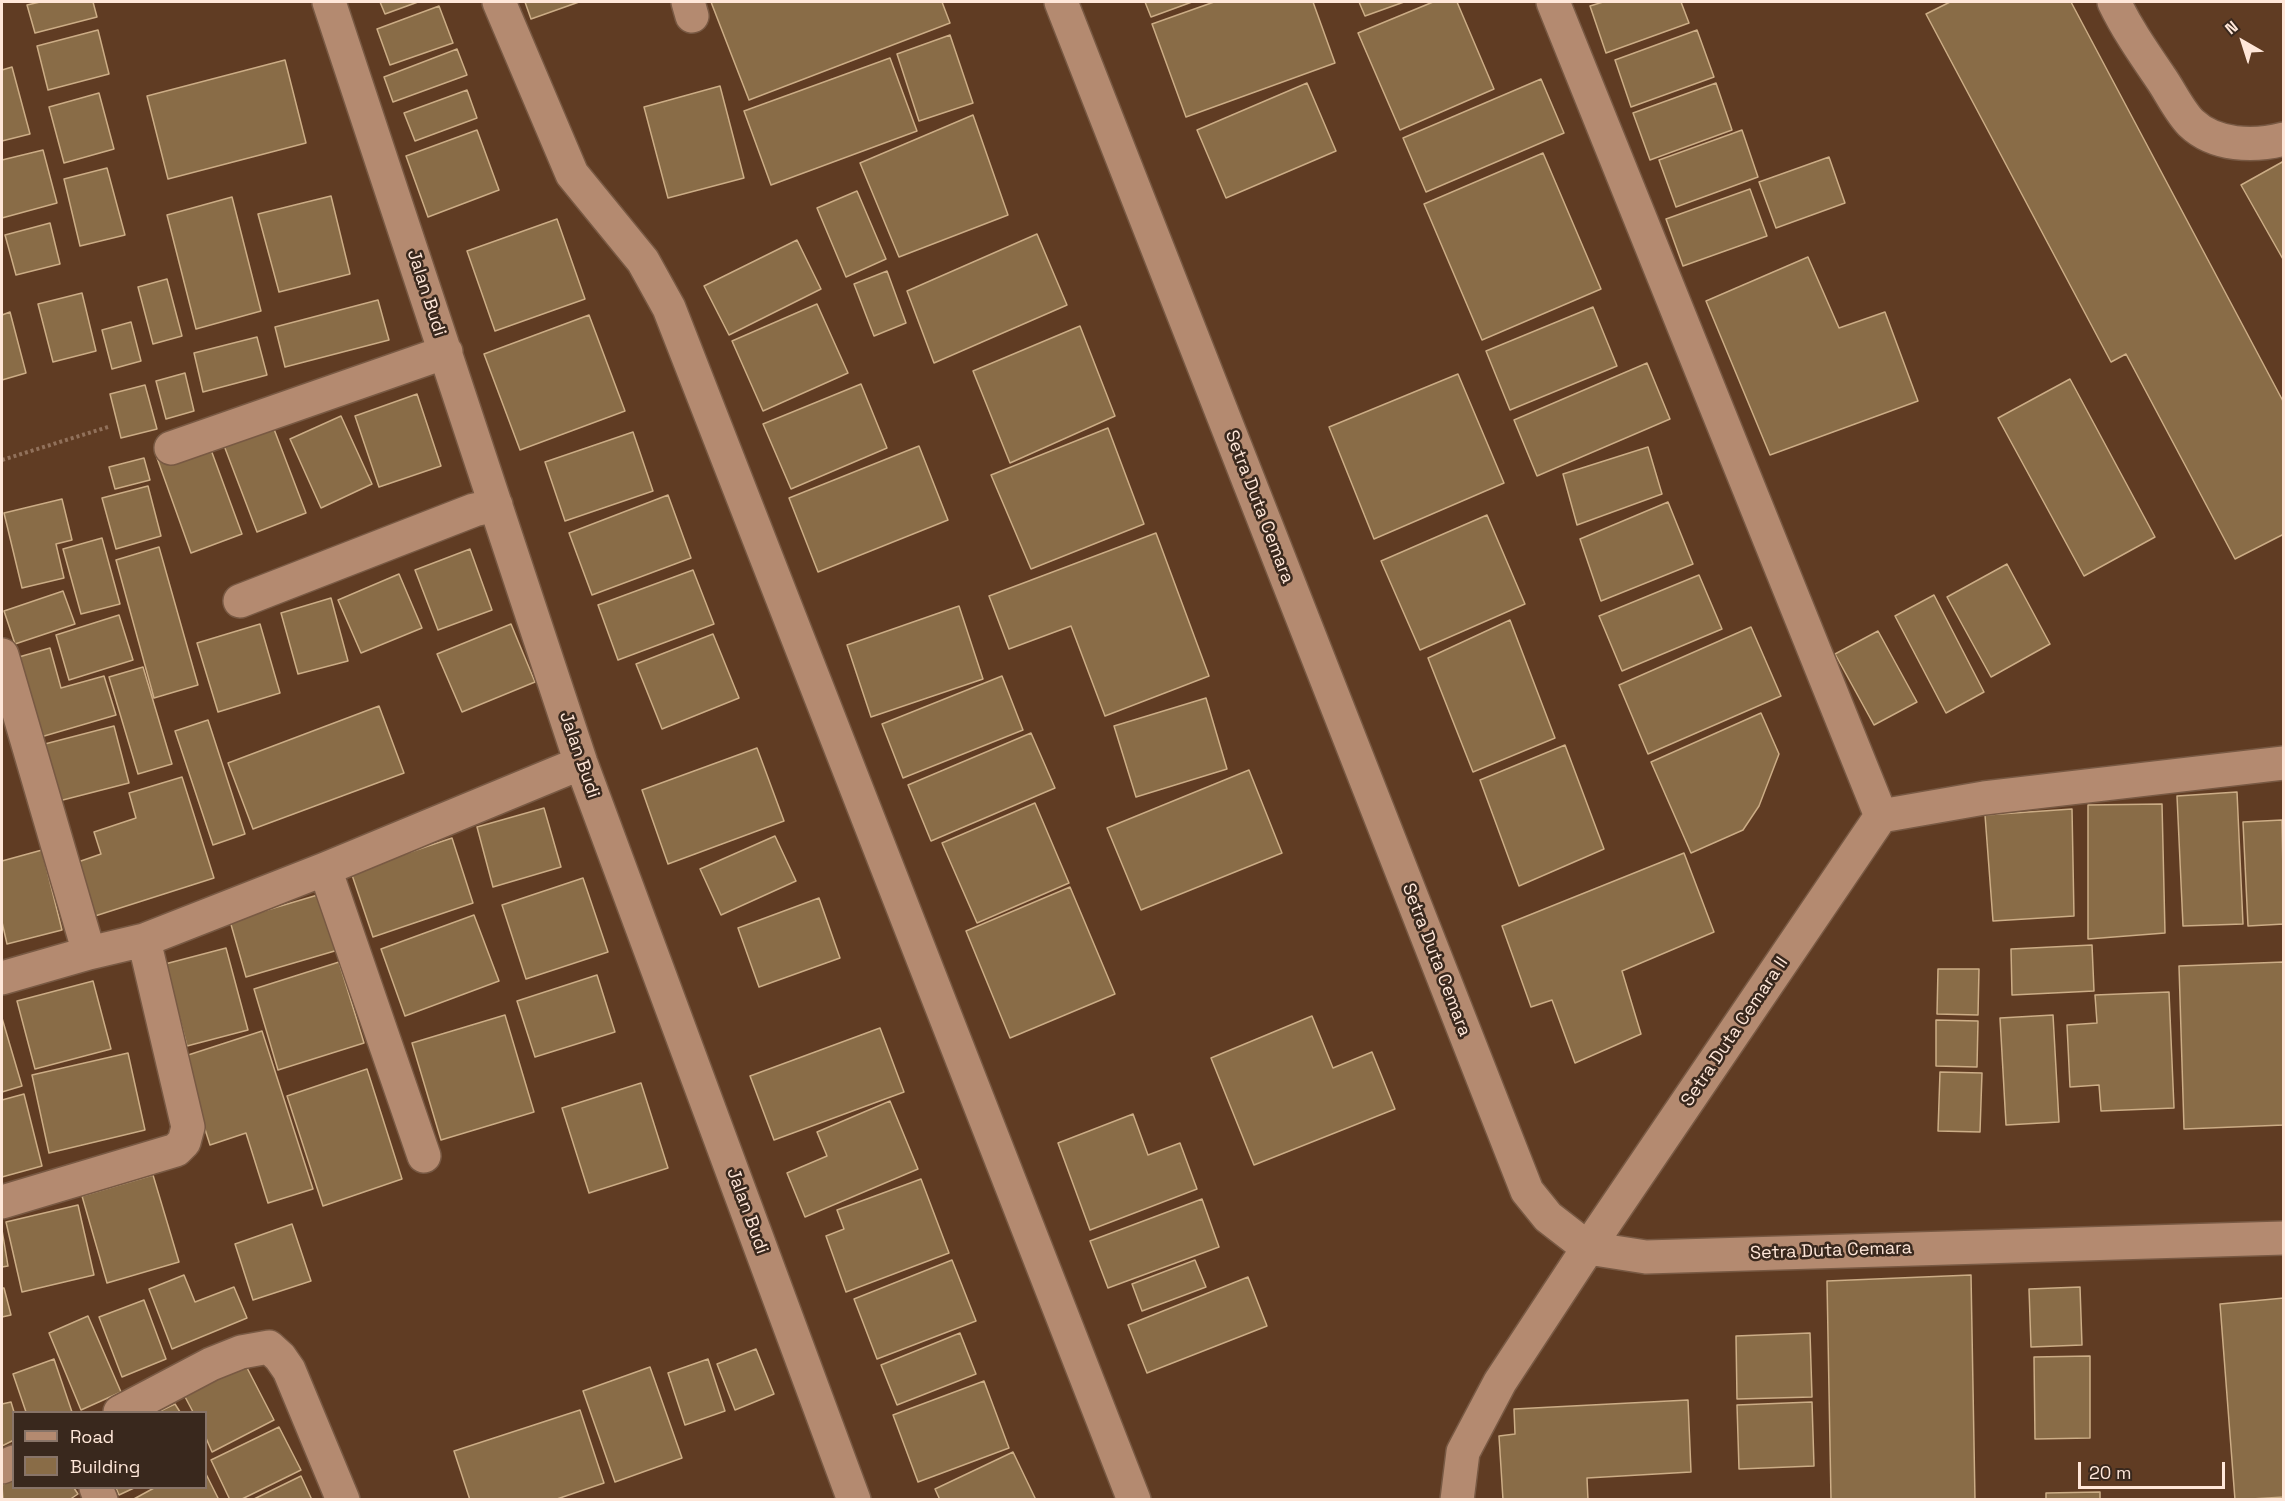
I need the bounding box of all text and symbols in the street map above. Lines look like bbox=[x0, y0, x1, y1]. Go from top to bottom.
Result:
north arrow bbox=[2213, 12, 2273, 72]
text: N bbox=[2221, 16, 2242, 39]
street label: Jalan Budi bbox=[402, 247, 450, 339]
street label: Setra Duta Cemara bbox=[1220, 427, 1298, 587]
street label: Jalan Budi bbox=[554, 709, 604, 801]
street label: Setra Duta Cemara bbox=[1397, 880, 1475, 1040]
street label: Setra Duta Cemara II bbox=[1677, 953, 1793, 1111]
street label: Jalan Budi bbox=[721, 1165, 773, 1257]
street label: Setra Duta Cemara bbox=[1750, 1237, 1912, 1265]
legend bbox=[12, 1411, 207, 1489]
text: Road bbox=[70, 1425, 114, 1448]
scale bar bbox=[2081, 1450, 2228, 1488]
text: Building bbox=[70, 1455, 140, 1478]
text: 20 m bbox=[2089, 1461, 2132, 1484]

